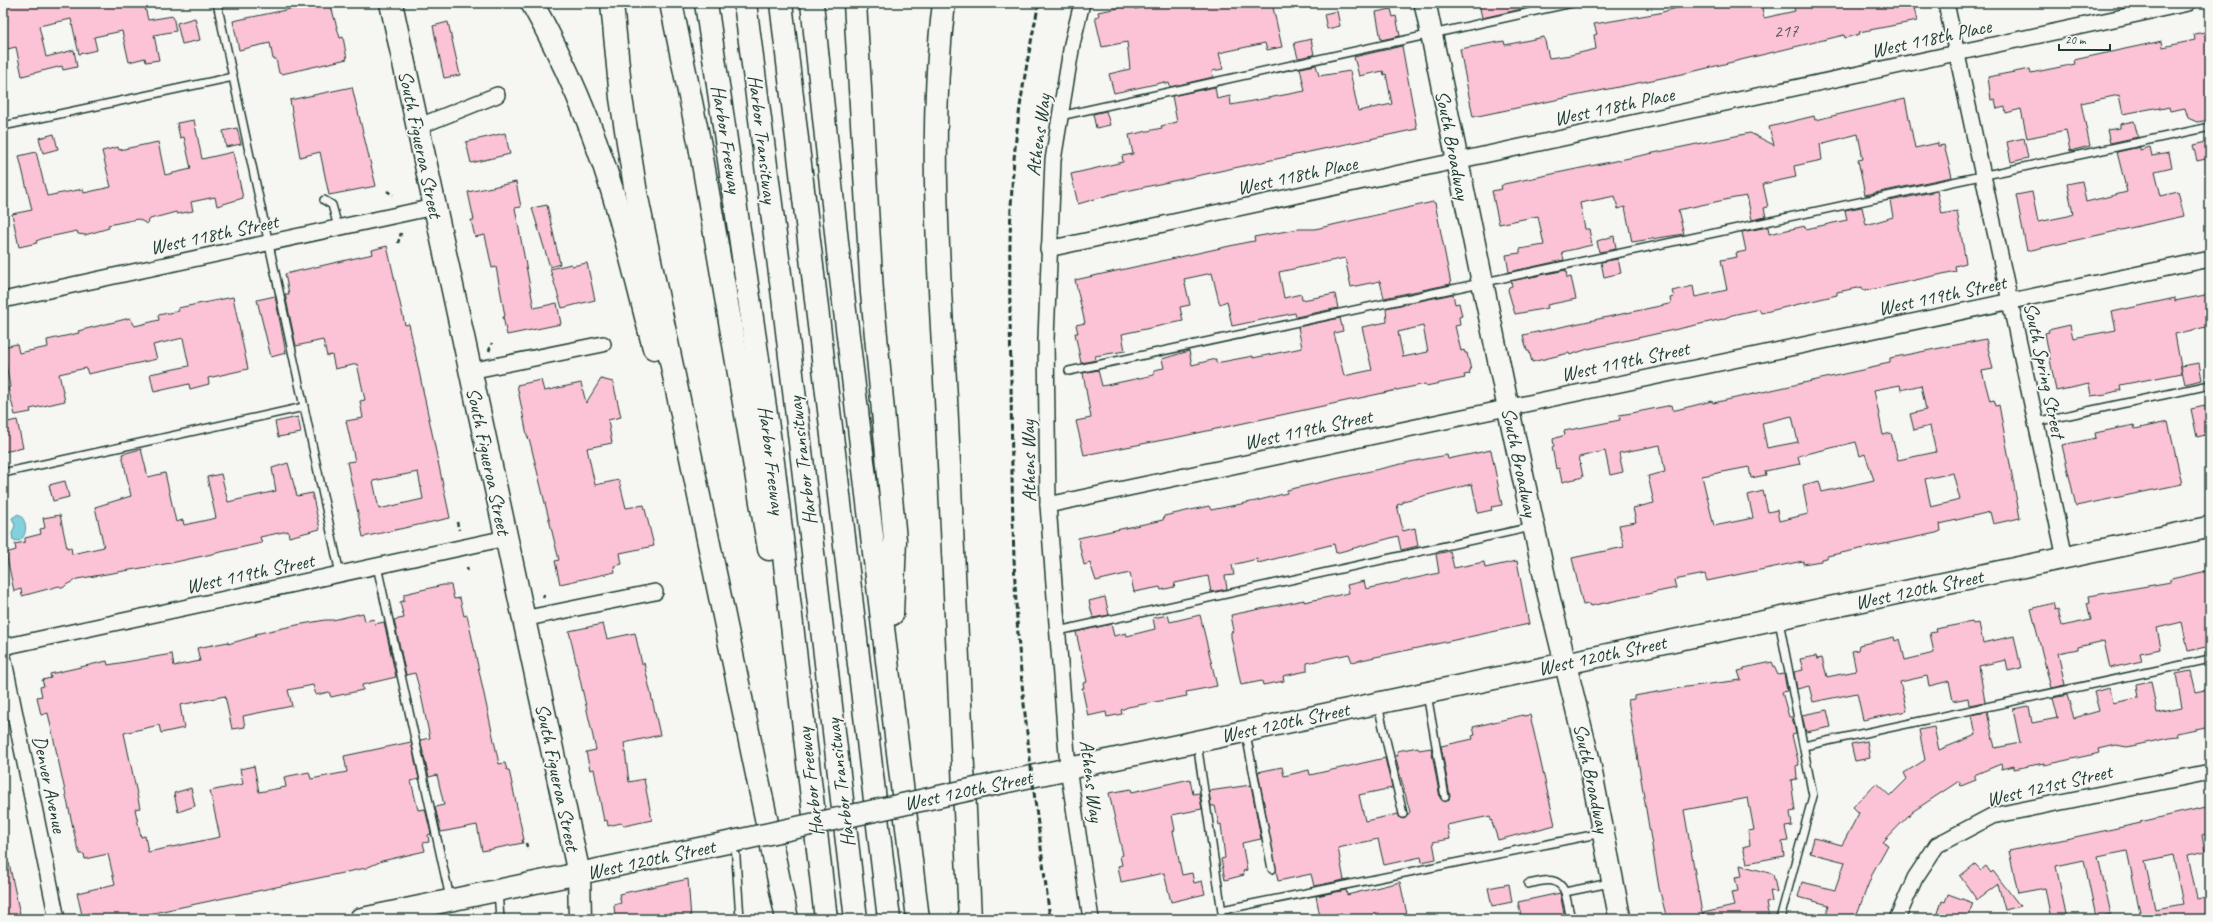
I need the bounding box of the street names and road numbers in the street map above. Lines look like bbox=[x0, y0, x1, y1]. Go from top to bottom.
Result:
street label: West 118th Place bbox=[1869, 13, 1995, 63]
street label: South Figueroa Street bbox=[393, 68, 449, 222]
street label: Harbor Transitway bbox=[742, 73, 783, 207]
street label: West 118th Place bbox=[1552, 81, 1678, 131]
street label: Harbor Freeway bbox=[706, 83, 748, 197]
street label: South Broadway bbox=[1430, 88, 1476, 204]
street label: Athens Way bbox=[1020, 91, 1057, 177]
street label: West 118th Place bbox=[1235, 150, 1361, 200]
street label: West 118th Street bbox=[148, 208, 283, 260]
street label: West 119th Street bbox=[1876, 269, 2011, 321]
street label: South Spring Street bbox=[2018, 300, 2072, 443]
street label: West 119th Street bbox=[1559, 335, 1694, 387]
street label: South Figueroa Street bbox=[461, 385, 517, 539]
street label: Harbor Transitway bbox=[782, 393, 823, 527]
street label: West 119th Street bbox=[1242, 403, 1377, 455]
street label: Harbor Freeway bbox=[752, 404, 791, 518]
street label: South Broadway bbox=[1496, 405, 1544, 521]
street label: Athens Way bbox=[1015, 419, 1042, 502]
street label: West 119th Street bbox=[184, 547, 319, 599]
street label: West 120th Street bbox=[1853, 563, 1988, 615]
street label: West 120th Street bbox=[1536, 629, 1671, 681]
street label: West 120th Street bbox=[1219, 696, 1354, 748]
street label: South Figueroa Street bbox=[530, 701, 586, 855]
street label: Harbor Transitway bbox=[820, 715, 861, 849]
street label: South Broadway bbox=[1568, 721, 1616, 837]
street label: Harbor Freeway bbox=[791, 724, 830, 838]
street label: Denver Avenue bbox=[27, 733, 72, 836]
street label: Athens Way bbox=[1074, 739, 1109, 825]
street label: West 121st Street bbox=[1984, 758, 2117, 812]
street label: West 120th Street bbox=[902, 764, 1037, 816]
street label: West 120th Street bbox=[585, 833, 720, 885]

